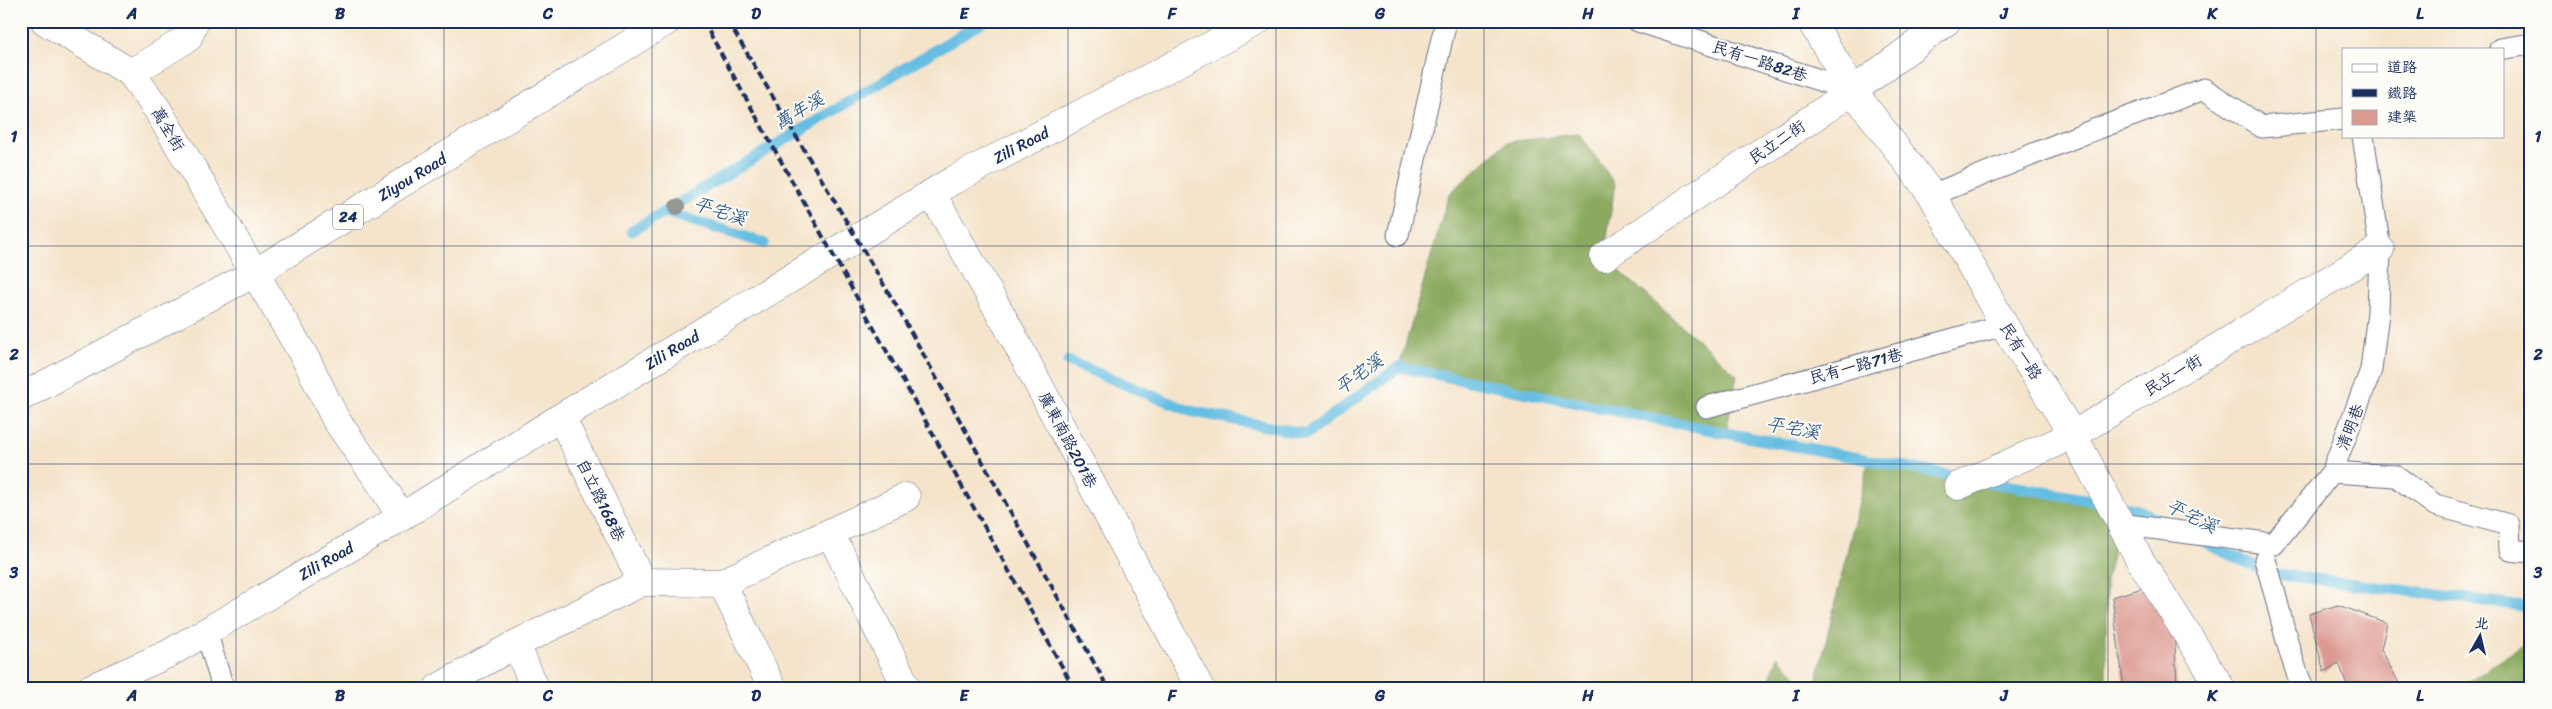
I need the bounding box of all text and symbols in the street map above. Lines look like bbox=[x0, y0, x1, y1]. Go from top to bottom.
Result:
text: A bbox=[126, 0, 137, 28]
text: B bbox=[335, 0, 346, 28]
text: C bbox=[542, 0, 554, 28]
text: D bbox=[751, 0, 761, 28]
text: E bbox=[960, 0, 970, 28]
text: F bbox=[1167, 0, 1178, 28]
text: G bbox=[1374, 0, 1386, 28]
text: H bbox=[1581, 0, 1594, 28]
text: I bbox=[1792, 0, 1801, 28]
text: J bbox=[1999, 0, 2009, 28]
text: K bbox=[2206, 0, 2218, 28]
text: L bbox=[2416, 0, 2424, 28]
street label: 民有一路82巷 bbox=[1708, 32, 1812, 90]
legend bbox=[2342, 48, 2504, 138]
text: 道路 bbox=[2387, 54, 2417, 80]
text: 鐵路 bbox=[2387, 80, 2417, 106]
water label: 萬年溪 bbox=[768, 83, 831, 139]
street label: 萬全街 bbox=[143, 101, 193, 157]
text: 建築 bbox=[2387, 104, 2417, 130]
street label: 民立二街 bbox=[1742, 112, 1812, 172]
street label: Zili Road bbox=[988, 117, 1056, 172]
text: 1 bbox=[11, 122, 18, 151]
text: 1 bbox=[2535, 122, 2542, 151]
street label: Ziyou Road bbox=[372, 144, 454, 209]
water label: 平宅溪 bbox=[689, 187, 752, 235]
road number: 24 bbox=[333, 204, 363, 230]
street label: 民有一路 bbox=[1992, 316, 2050, 386]
street label: Zili Road bbox=[639, 321, 707, 378]
text: 2 bbox=[8, 340, 19, 369]
street label: 民有一路71巷 bbox=[1806, 340, 1906, 392]
text: 2 bbox=[2532, 340, 2543, 369]
water label: 平宅溪 bbox=[1328, 345, 1391, 403]
street label: 民立一街 bbox=[2138, 346, 2208, 404]
street label: 廣東南路201巷 bbox=[1030, 386, 1106, 494]
street label: 清明巷 bbox=[2328, 399, 2372, 455]
water label: 平宅溪 bbox=[1764, 408, 1823, 449]
street label: 自立路168巷 bbox=[568, 453, 634, 547]
water label: 平宅溪 bbox=[2161, 490, 2224, 543]
street label: Zili Road bbox=[293, 533, 361, 589]
text: 3 bbox=[9, 558, 19, 587]
text: 3 bbox=[2533, 558, 2543, 587]
text: 北 bbox=[2473, 610, 2490, 637]
north arrow bbox=[2454, 612, 2504, 662]
text: A bbox=[126, 681, 137, 709]
text: B bbox=[335, 681, 346, 709]
text: C bbox=[542, 681, 554, 709]
text: D bbox=[751, 681, 761, 709]
text: E bbox=[960, 681, 970, 709]
text: F bbox=[1167, 681, 1178, 709]
text: G bbox=[1374, 681, 1386, 709]
text: H bbox=[1581, 681, 1594, 709]
text: I bbox=[1792, 681, 1801, 709]
text: J bbox=[1999, 681, 2009, 709]
text: K bbox=[2206, 681, 2218, 709]
text: L bbox=[2416, 681, 2424, 709]

